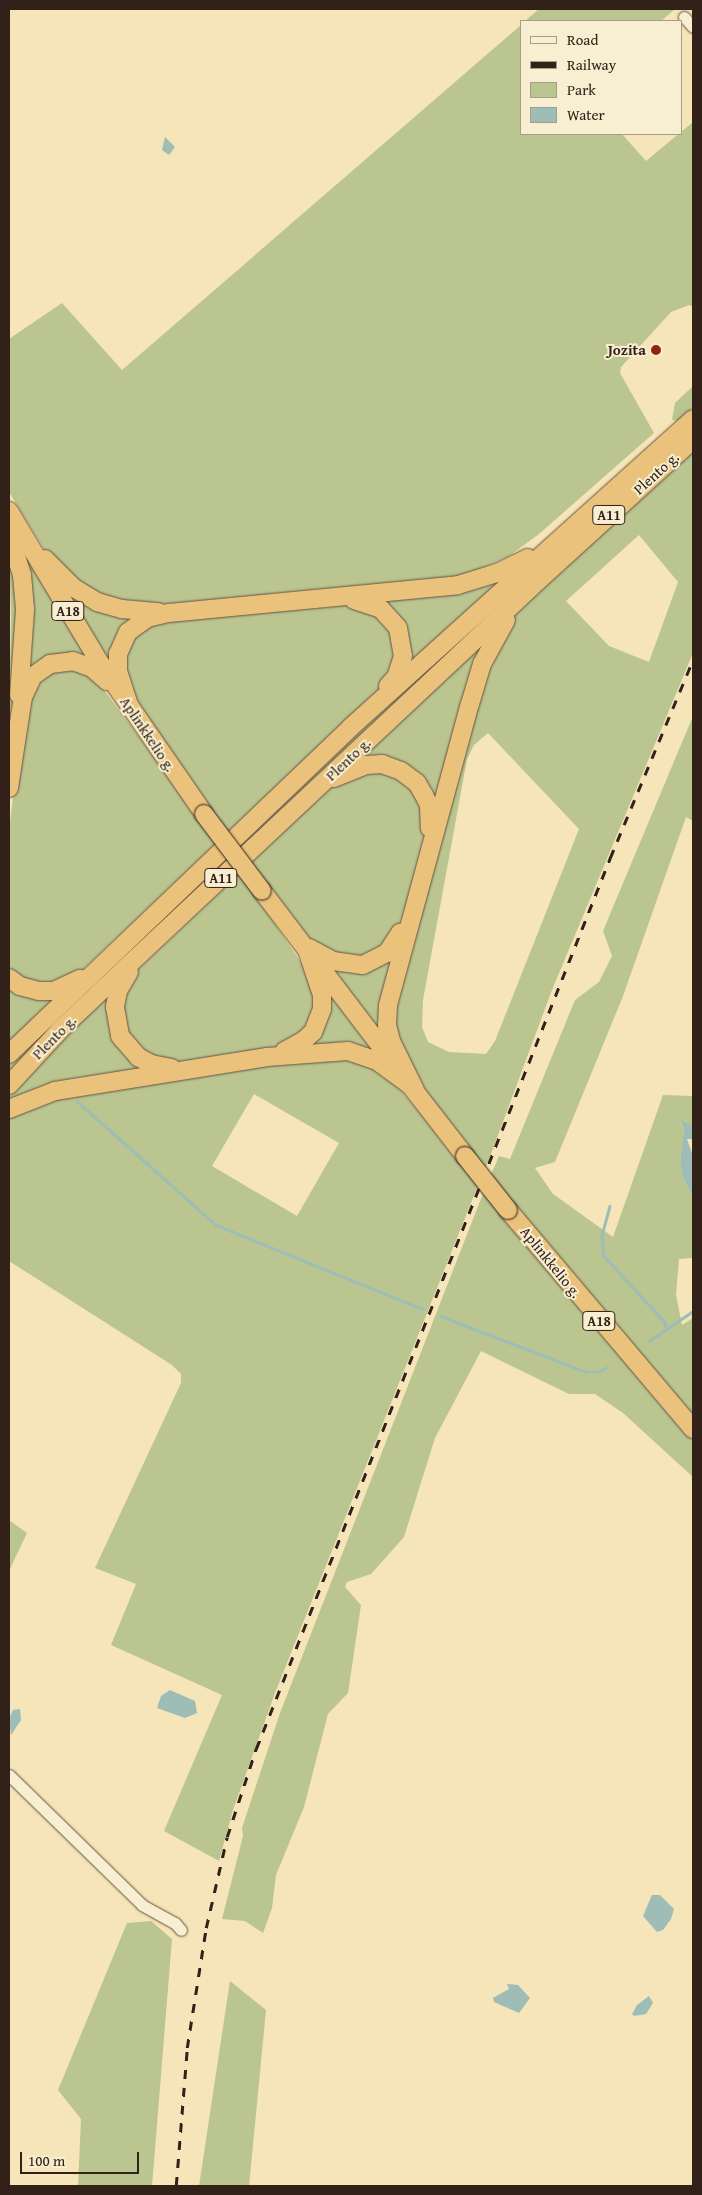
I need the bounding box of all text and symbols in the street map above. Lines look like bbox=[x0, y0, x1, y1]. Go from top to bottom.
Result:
legend bbox=[520, 20, 682, 135]
text: Road bbox=[567, 29, 598, 50]
text: Railway bbox=[567, 54, 616, 75]
text: Park bbox=[567, 79, 596, 100]
text: Water bbox=[567, 104, 605, 125]
place label: Jozita bbox=[608, 341, 646, 359]
marker: Jozita bbox=[650, 344, 662, 356]
street label: Plento g. bbox=[630, 448, 682, 498]
road number: A11 bbox=[592, 504, 626, 526]
road number: A18 bbox=[50, 600, 86, 622]
street label: Aplinkkelio g. bbox=[116, 693, 180, 775]
street label: Plento g. bbox=[322, 734, 374, 784]
road number: A11 bbox=[204, 866, 238, 890]
street label: Plento g. bbox=[28, 1011, 80, 1063]
street label: Aplinkkelio g. bbox=[517, 1223, 585, 1301]
road number: A18 bbox=[582, 1310, 616, 1332]
scale bar bbox=[22, 2142, 141, 2174]
text: 100 m bbox=[28, 2150, 65, 2171]

